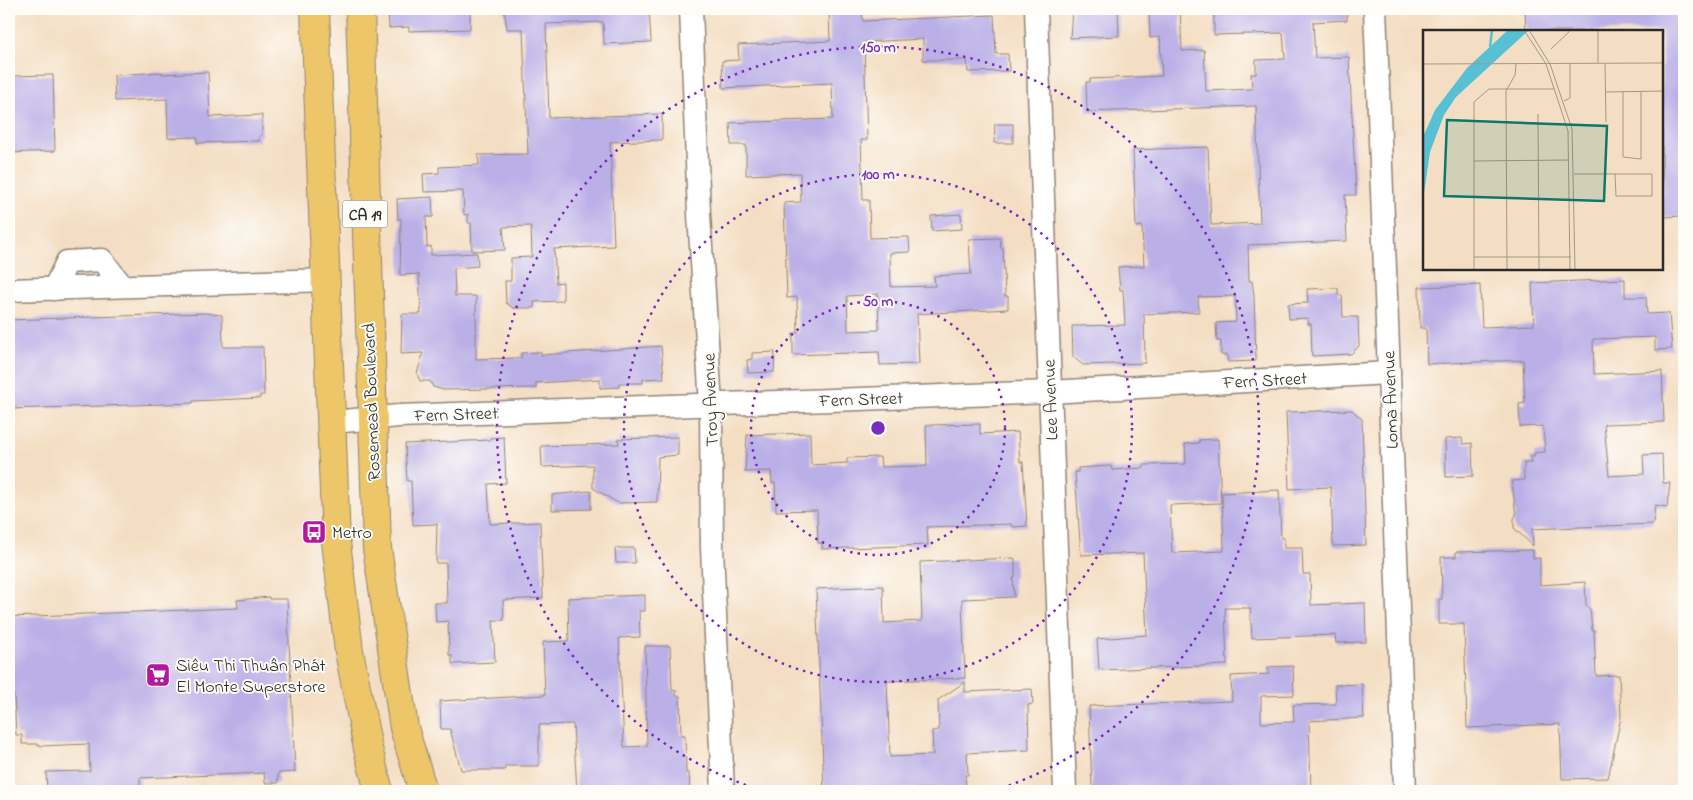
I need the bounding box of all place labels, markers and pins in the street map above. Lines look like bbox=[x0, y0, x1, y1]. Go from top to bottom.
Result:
centre of rings bbox=[869, 419, 887, 437]
bus stop icon: Metro bbox=[301, 519, 327, 545]
place label: Metro bbox=[332, 521, 372, 547]
place label: Siêu Thi Thuân Phát El Monte Superstore bbox=[176, 654, 327, 701]
supermarket icon: Siêu Thi Thuân Phát El Monte Superstore bbox=[145, 662, 171, 688]

